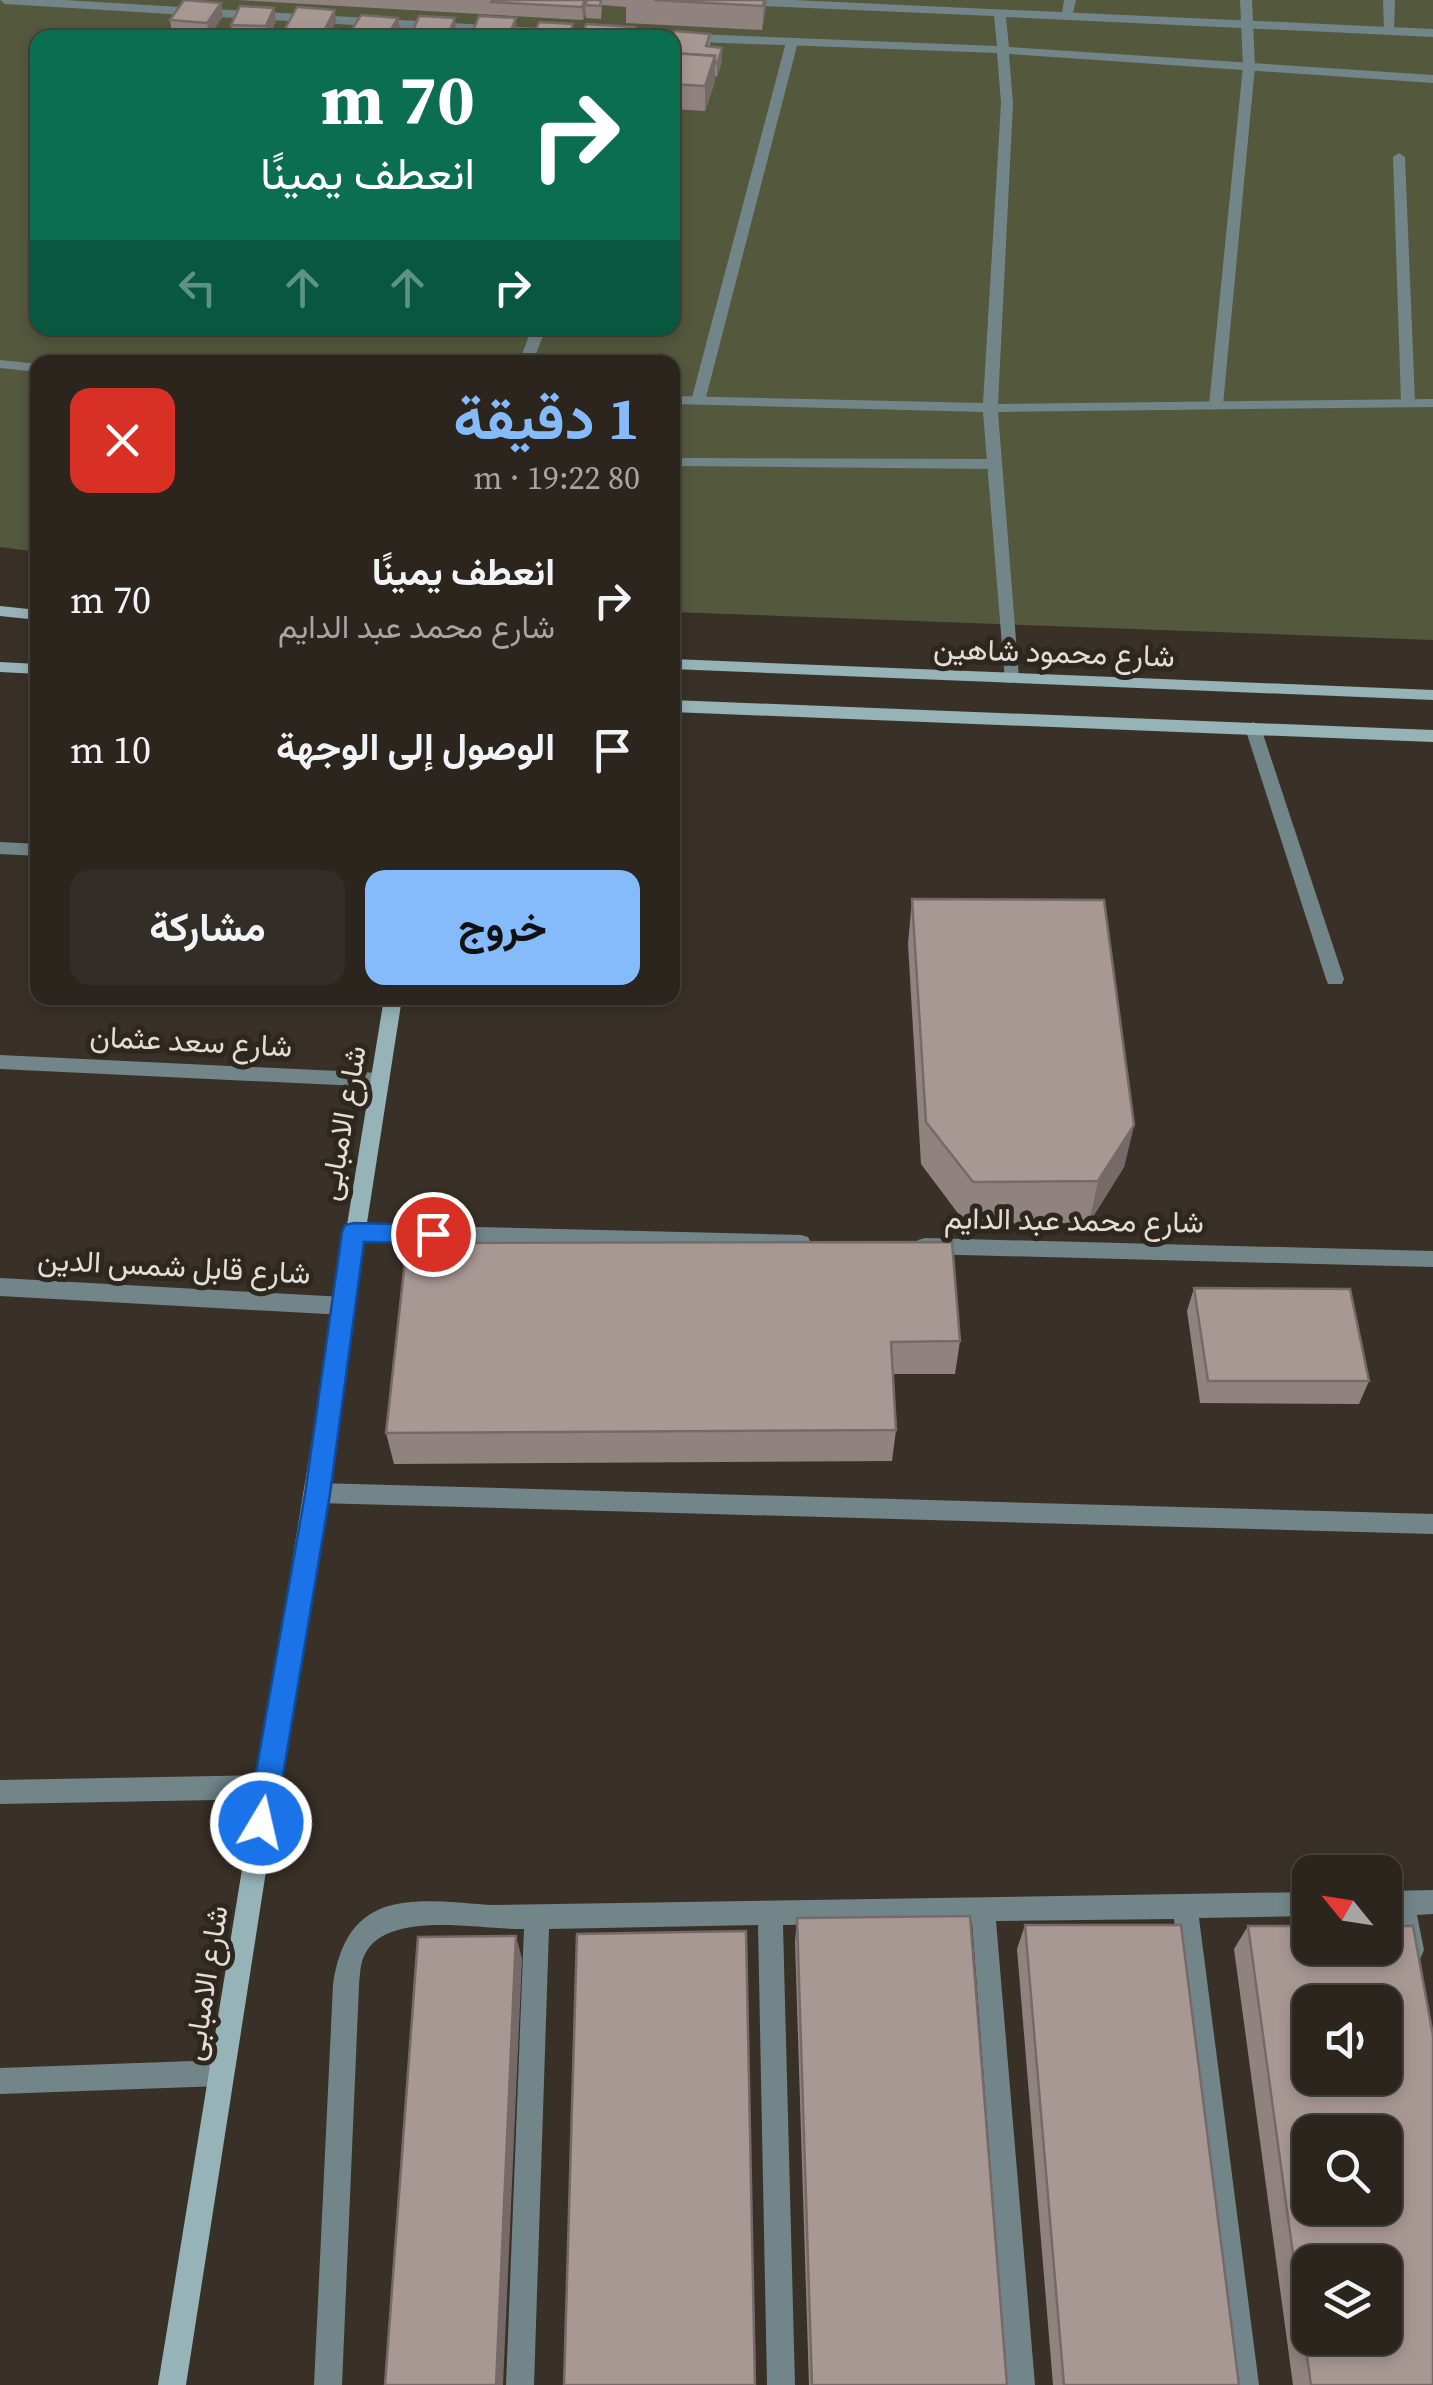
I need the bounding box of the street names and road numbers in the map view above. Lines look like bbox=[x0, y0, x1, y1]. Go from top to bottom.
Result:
street label: شارع محمود شاهين bbox=[933, 627, 1175, 677]
street label: شارع سعد عثمان bbox=[89, 1015, 293, 1067]
street label: شارع الامبابى bbox=[308, 1042, 376, 1204]
street label: شارع محمد عبد الدايم bbox=[944, 1197, 1204, 1243]
street label: شارع قابل شمس الدين bbox=[36, 1238, 312, 1294]
street label: شارع الامبابى bbox=[172, 1902, 238, 2064]

